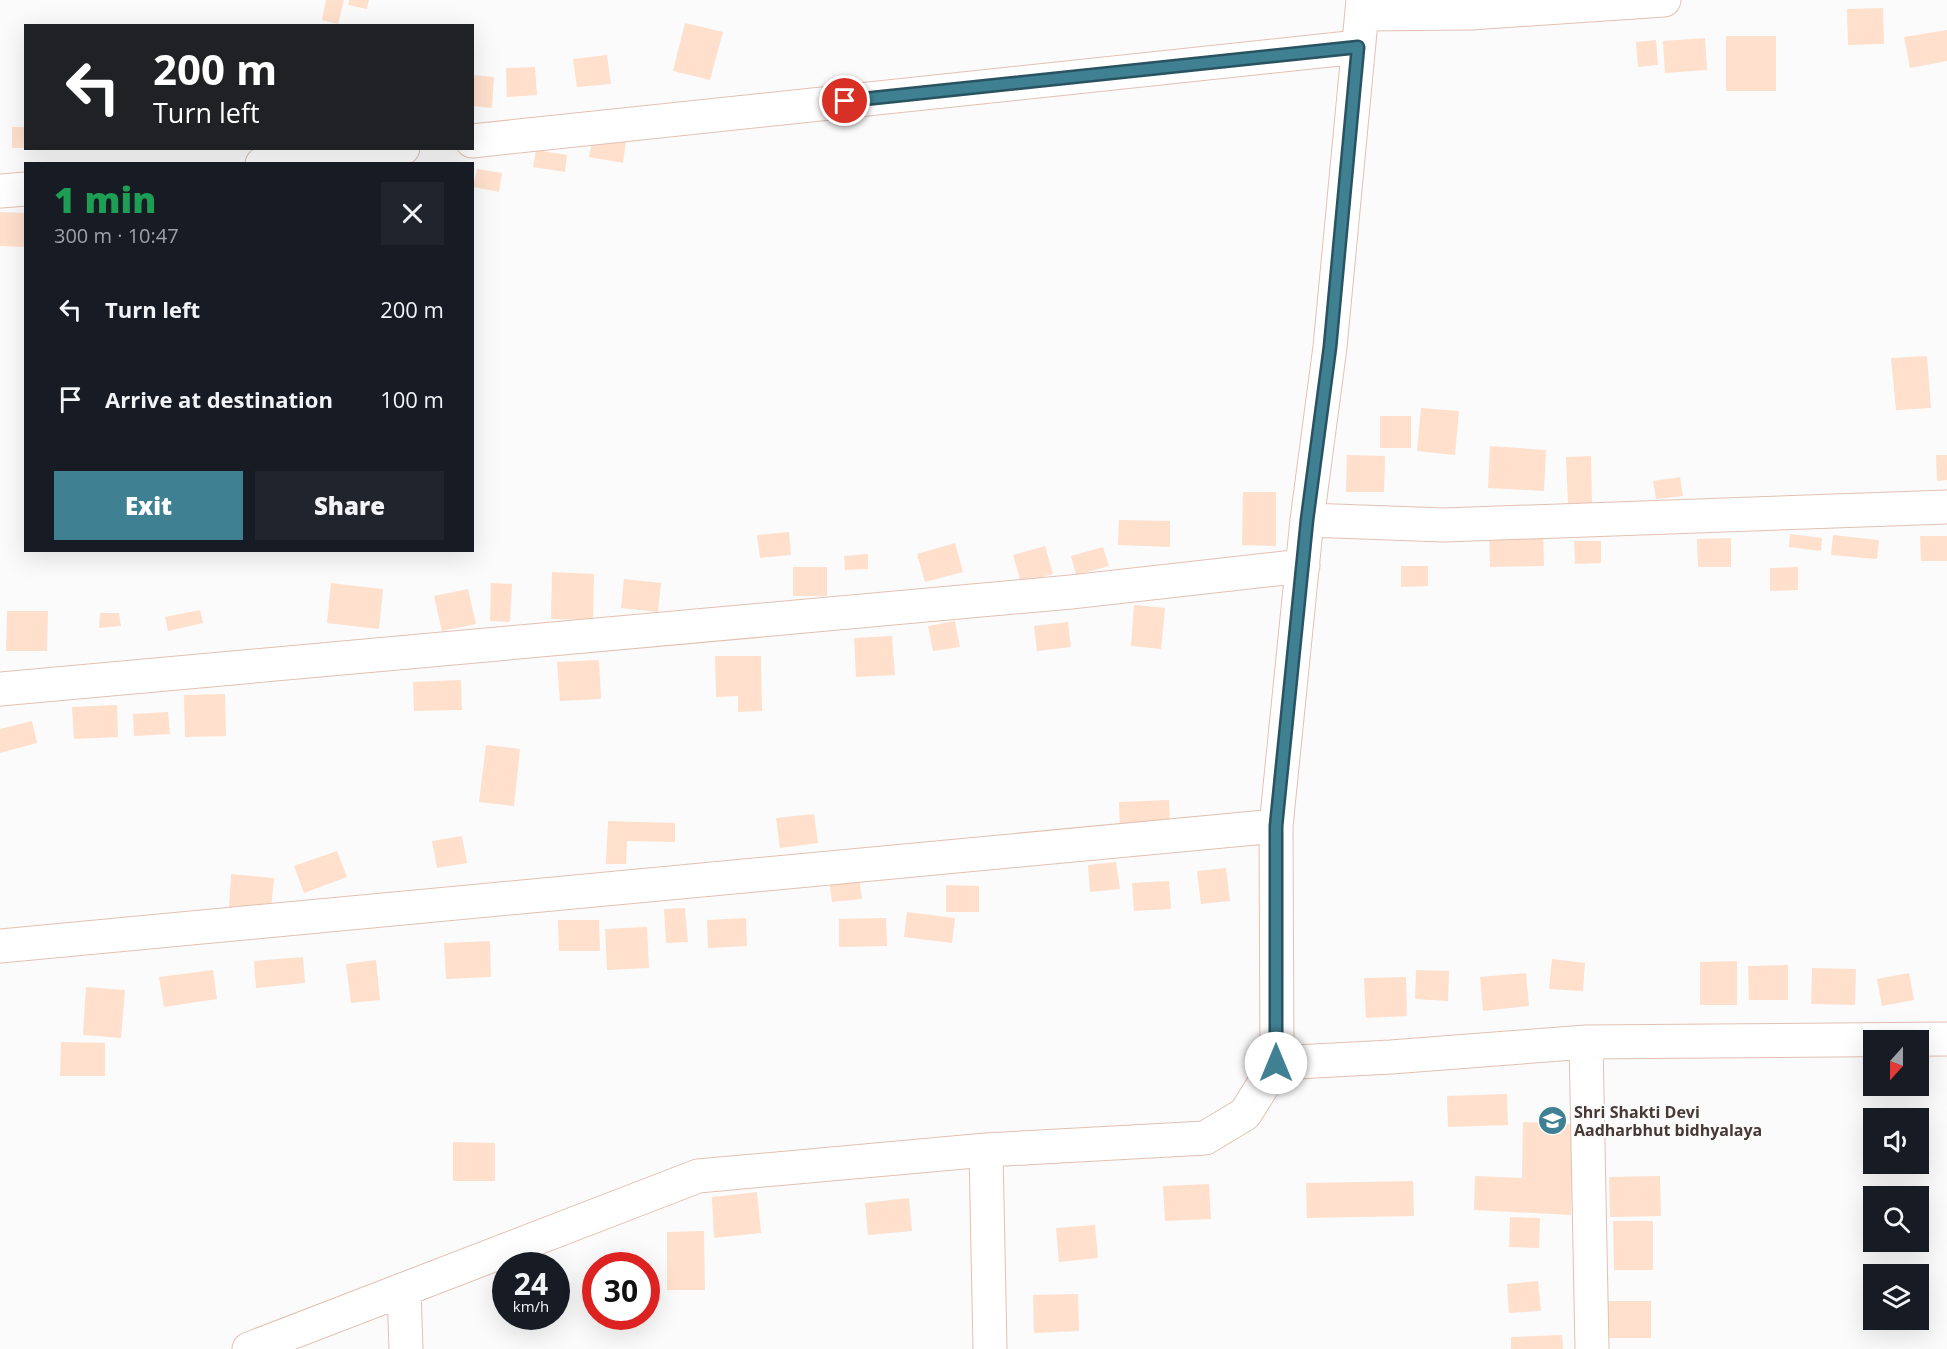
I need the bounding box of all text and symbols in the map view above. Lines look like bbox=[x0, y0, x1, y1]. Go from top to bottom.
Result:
text: 200 m bbox=[153, 40, 277, 97]
icon: left bbox=[54, 48, 132, 126]
pin bbox=[819, 75, 870, 126]
icon: arrive bbox=[828, 84, 861, 117]
text: Turn left bbox=[153, 94, 260, 131]
text: 1 min bbox=[54, 175, 156, 224]
button: close bbox=[381, 182, 444, 245]
text: 300 m · 10:47 bbox=[54, 222, 179, 249]
icon: left bbox=[54, 293, 87, 326]
text: Turn left bbox=[105, 294, 200, 324]
text: 200 m bbox=[380, 294, 444, 324]
icon: arrive bbox=[54, 383, 87, 416]
text: Arrive at destination bbox=[105, 384, 333, 414]
text: 100 m bbox=[380, 384, 444, 414]
button: Exit bbox=[54, 471, 243, 540]
button: Share bbox=[255, 471, 444, 540]
north arrow bbox=[1863, 1030, 1929, 1096]
map controls bbox=[1863, 1030, 1929, 1330]
position arrow bbox=[1244, 1031, 1308, 1095]
place label: Shri Shakti Devi Aadharbhut bidhyalaya bbox=[1574, 1101, 1762, 1141]
school or university icon: Shri Shakti Devi Aadharbhut bidhyalaya bbox=[1537, 1105, 1569, 1137]
button: sound bbox=[1863, 1108, 1929, 1174]
button: search bbox=[1863, 1186, 1929, 1252]
speed limit sign: 30 bbox=[582, 1252, 660, 1330]
text: 24 bbox=[514, 1263, 548, 1304]
button: layers bbox=[1863, 1264, 1929, 1330]
text: km/h bbox=[513, 1296, 549, 1316]

